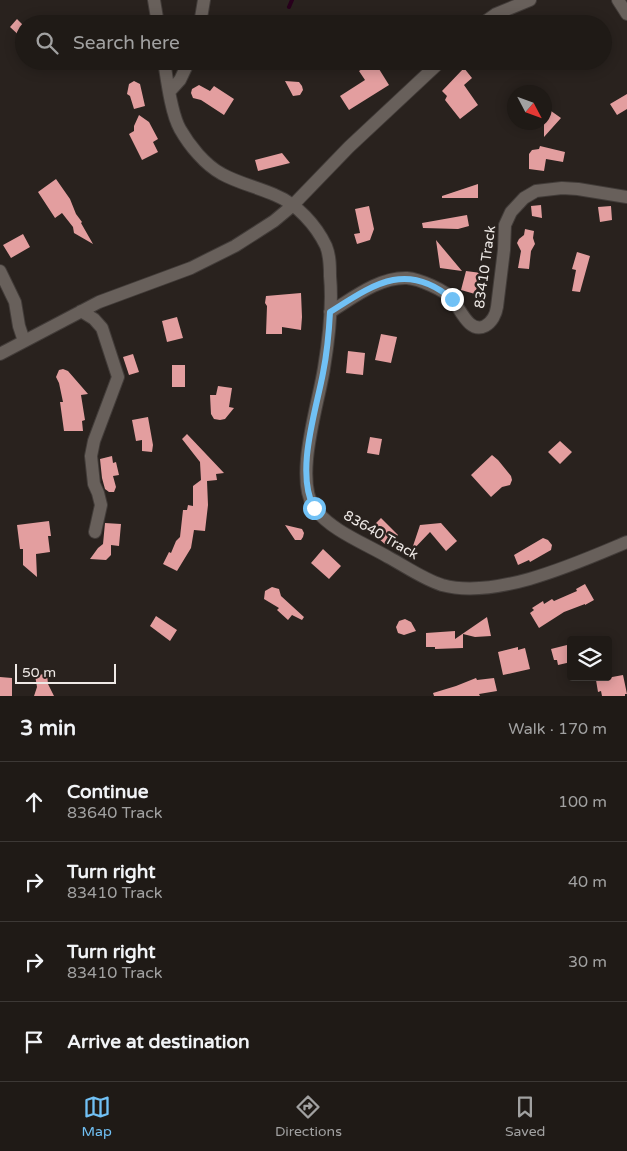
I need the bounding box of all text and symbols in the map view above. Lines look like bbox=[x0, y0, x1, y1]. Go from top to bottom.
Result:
search box bbox=[15, 15, 612, 70]
icon: search bbox=[33, 29, 61, 57]
text: Search here bbox=[73, 32, 180, 54]
north arrow bbox=[507, 85, 552, 130]
street label: 83410 Track bbox=[471, 224, 499, 310]
route end bbox=[441, 288, 464, 311]
route start bbox=[303, 497, 326, 520]
street label: 83640 Track bbox=[341, 507, 422, 563]
map controls bbox=[567, 636, 612, 681]
button: layers bbox=[567, 636, 612, 681]
scale bar bbox=[15, 661, 116, 684]
text: 50 m bbox=[22, 664, 56, 681]
text: 3 min bbox=[20, 716, 76, 741]
text: Walk · 170 m bbox=[508, 719, 607, 739]
text: Continue bbox=[67, 781, 149, 803]
icon: ahead bbox=[20, 788, 48, 816]
text: 100 m bbox=[558, 792, 607, 812]
text: 83640 Track bbox=[67, 803, 163, 823]
text: Turn right bbox=[67, 861, 155, 883]
icon: right bbox=[20, 868, 48, 896]
text: 40 m bbox=[568, 872, 607, 892]
text: 83410 Track bbox=[67, 883, 163, 903]
text: Turn right bbox=[67, 941, 155, 963]
icon: right bbox=[20, 948, 48, 976]
text: 30 m bbox=[568, 952, 607, 972]
text: 83410 Track bbox=[67, 963, 163, 983]
icon: arrive bbox=[20, 1028, 48, 1056]
text: Arrive at destination bbox=[67, 1031, 250, 1053]
tab: Map bbox=[82, 1093, 112, 1140]
tab: Directions bbox=[275, 1093, 342, 1140]
tab: Saved bbox=[505, 1093, 545, 1140]

